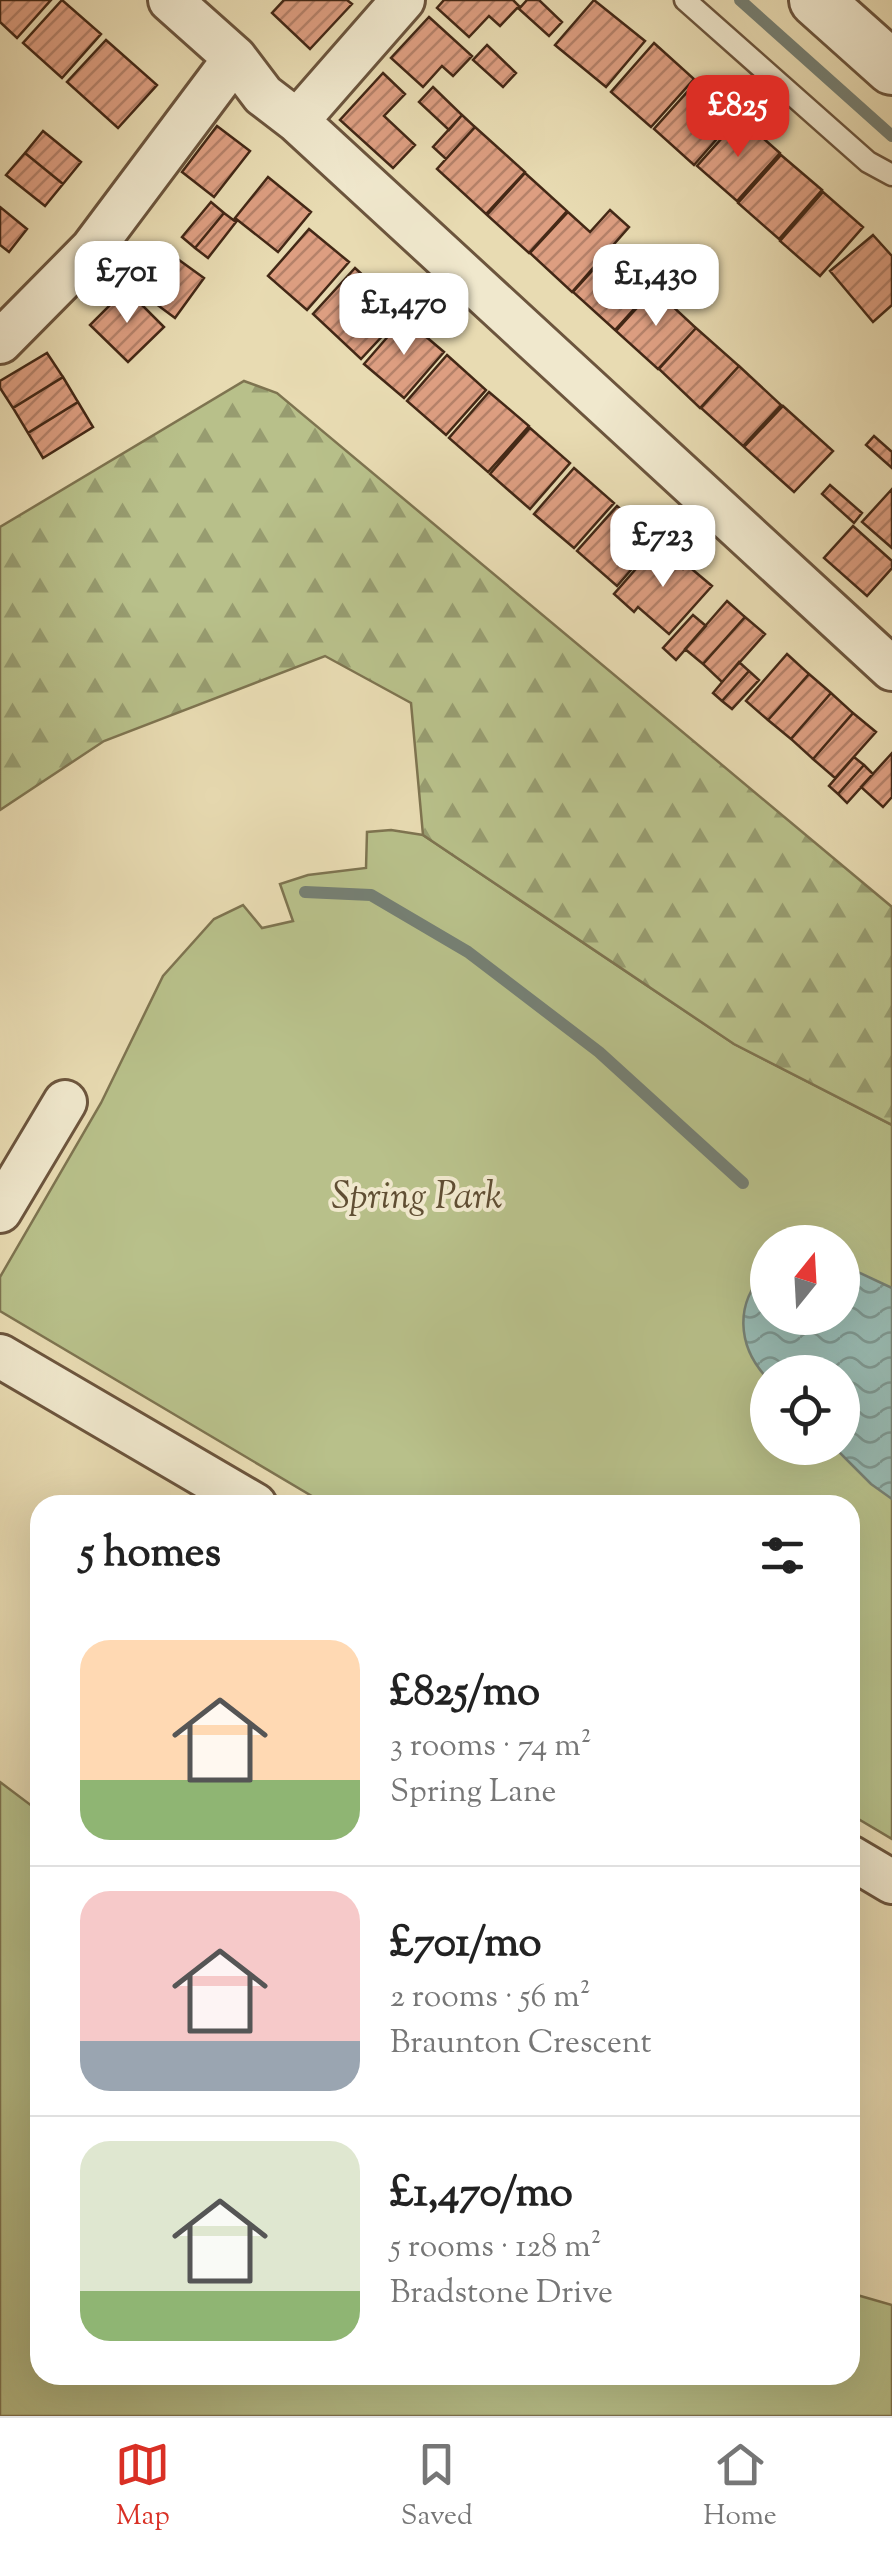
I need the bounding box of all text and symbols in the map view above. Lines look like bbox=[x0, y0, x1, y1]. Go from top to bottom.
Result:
pin: £825 bbox=[679, 75, 797, 160]
text: £825 bbox=[708, 84, 768, 130]
pin: £701 bbox=[68, 241, 186, 326]
pin: £1,430 bbox=[575, 244, 737, 329]
text: £701 bbox=[97, 250, 157, 296]
text: £1,430 bbox=[615, 253, 697, 299]
pin: £1,470 bbox=[323, 273, 485, 358]
text: £1,470 bbox=[361, 282, 447, 328]
pin: £723 bbox=[604, 505, 722, 590]
text: £723 bbox=[632, 514, 694, 560]
park label: Spring Park bbox=[332, 1172, 502, 1226]
north arrow bbox=[750, 1225, 860, 1335]
map controls bbox=[750, 1225, 860, 1465]
button: locate bbox=[750, 1355, 860, 1465]
text: 5 homes bbox=[80, 1525, 221, 1585]
icon: filters bbox=[755, 1528, 810, 1583]
text: £825/mo bbox=[390, 1664, 540, 1724]
icon: home bbox=[160, 1680, 280, 1800]
text: 3 rooms · 74 m² bbox=[390, 1724, 592, 1770]
text: Spring Lane bbox=[390, 1770, 557, 1816]
text: £701/mo bbox=[390, 1915, 542, 1975]
icon: home bbox=[160, 1931, 280, 2051]
text: 2 rooms · 56 m² bbox=[390, 1975, 590, 2021]
text: Braunton Crescent bbox=[390, 2021, 651, 2067]
text: £1,470/mo bbox=[390, 2165, 573, 2225]
icon: home bbox=[160, 2181, 280, 2301]
text: 5 rooms · 128 m² bbox=[390, 2225, 601, 2271]
text: Bradstone Drive bbox=[390, 2271, 613, 2317]
tab: Map bbox=[115, 2437, 170, 2537]
tab: Saved bbox=[401, 2437, 473, 2537]
tab: Home bbox=[703, 2437, 777, 2537]

